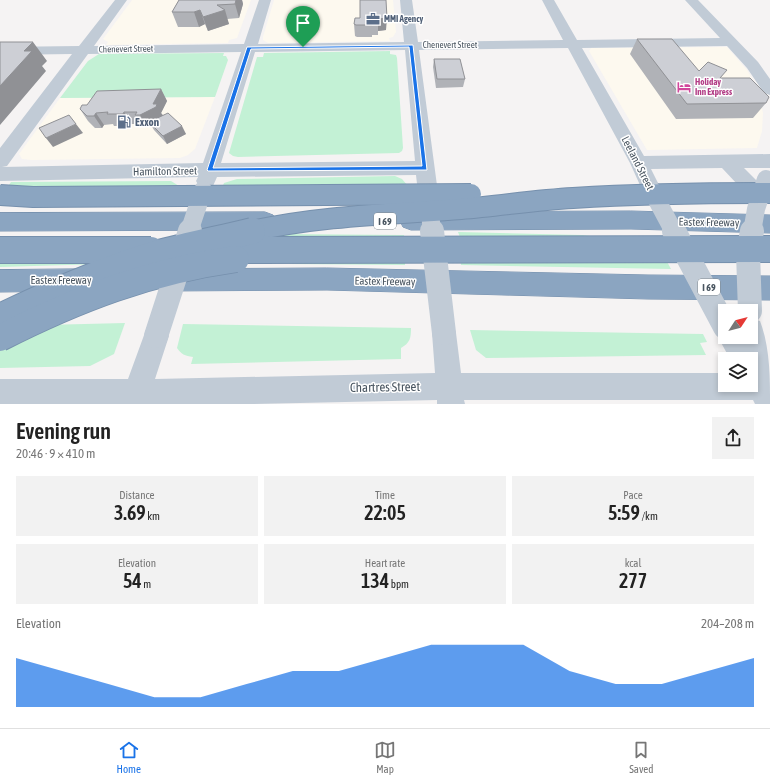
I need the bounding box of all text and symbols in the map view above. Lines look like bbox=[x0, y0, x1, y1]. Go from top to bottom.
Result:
pin bbox=[286, 6, 320, 47]
office icon: MMI Agency bbox=[365, 11, 381, 27]
icon: arrive bbox=[292, 12, 314, 34]
place label: MMI Agency bbox=[384, 14, 423, 24]
street label: Chenevert Street bbox=[423, 40, 478, 50]
street label: Chenevert Street bbox=[99, 44, 154, 54]
place label: Holiday Inn Express bbox=[695, 77, 733, 97]
hotel icon: Holiday Inn Express bbox=[676, 79, 692, 95]
fuel station icon: Exxon bbox=[116, 114, 132, 130]
place label: Exxon bbox=[135, 116, 159, 128]
street label: Leeland Street bbox=[619, 134, 657, 192]
street label: Hamilton Street bbox=[133, 164, 197, 178]
road number: I 69 bbox=[374, 213, 396, 229]
street label: Eastex Freeway bbox=[678, 215, 740, 229]
street label: Eastex Freeway bbox=[31, 274, 92, 286]
street label: Eastex Freeway bbox=[354, 274, 416, 288]
road number: I 69 bbox=[698, 279, 720, 295]
north arrow bbox=[718, 304, 758, 344]
map controls bbox=[718, 304, 758, 392]
button: layers bbox=[718, 352, 758, 392]
street label: Chartres Street bbox=[350, 379, 421, 395]
button: share bbox=[712, 417, 754, 459]
text: Evening run bbox=[16, 418, 111, 444]
text: 20:46 · 9 × 410 m bbox=[16, 446, 95, 461]
text: Distance bbox=[119, 489, 155, 501]
text: Time bbox=[375, 489, 395, 501]
text: Pace bbox=[623, 489, 643, 501]
text: 3.69 bbox=[114, 501, 146, 524]
text: 22:05 bbox=[364, 501, 406, 524]
text: 5:59 bbox=[608, 501, 640, 524]
text: km bbox=[146, 510, 160, 522]
text: /km bbox=[640, 510, 658, 522]
text: Elevation bbox=[118, 557, 156, 569]
text: Heart rate bbox=[365, 557, 405, 569]
text: kcal bbox=[625, 557, 641, 569]
text: 54 bbox=[123, 569, 142, 592]
text: 134 bbox=[361, 569, 389, 592]
text: 277 bbox=[619, 569, 647, 592]
text: m bbox=[142, 578, 151, 590]
text: bpm bbox=[389, 578, 409, 590]
text: Elevation bbox=[16, 616, 61, 631]
text: 204–208 m bbox=[701, 616, 754, 631]
tab: Home bbox=[117, 739, 141, 775]
tab: Map bbox=[374, 739, 396, 775]
tab: Saved bbox=[629, 739, 653, 775]

